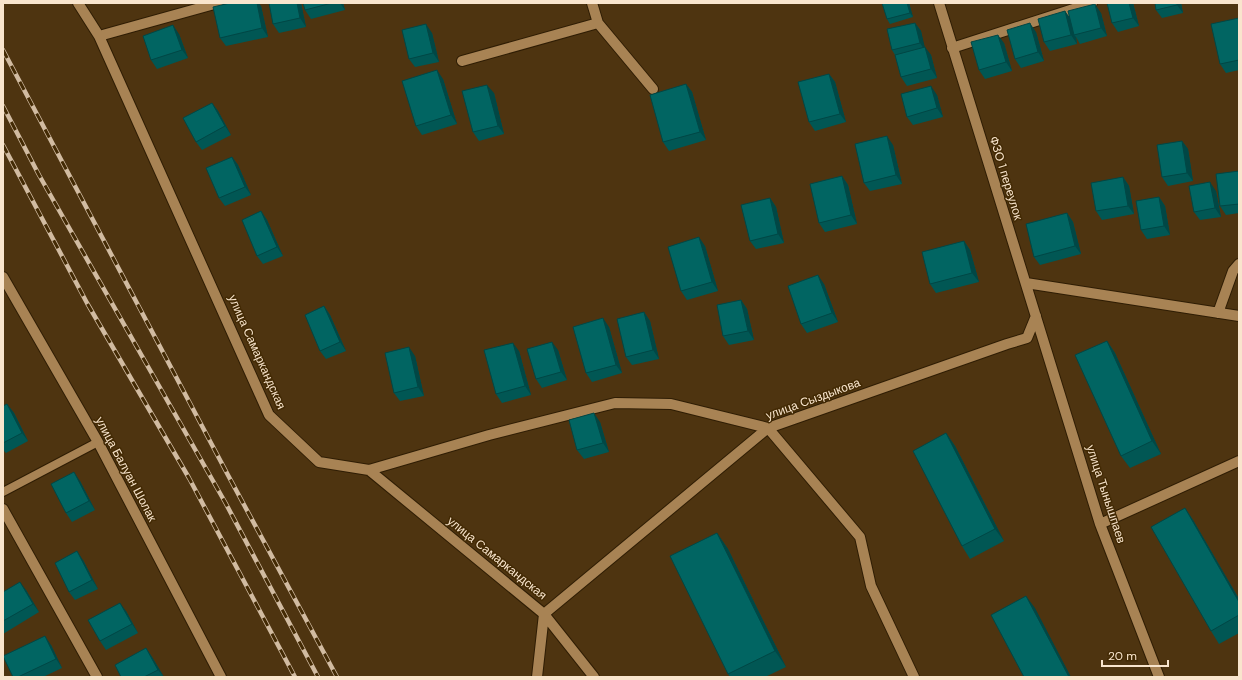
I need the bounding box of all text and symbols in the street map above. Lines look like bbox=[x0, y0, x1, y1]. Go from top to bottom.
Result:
street label: ФЗО 1 переулок bbox=[986, 134, 1027, 223]
street label: улица Самаркандская bbox=[225, 292, 289, 412]
street label: улица Сыздыкова bbox=[764, 374, 863, 424]
street label: улица Балуан Шолак bbox=[92, 414, 161, 525]
street label: улица Тынышпаев bbox=[1083, 443, 1129, 545]
street label: улица Самаркандская bbox=[444, 513, 550, 603]
scale bar bbox=[1102, 642, 1168, 668]
text: 20 m bbox=[1108, 648, 1137, 664]

